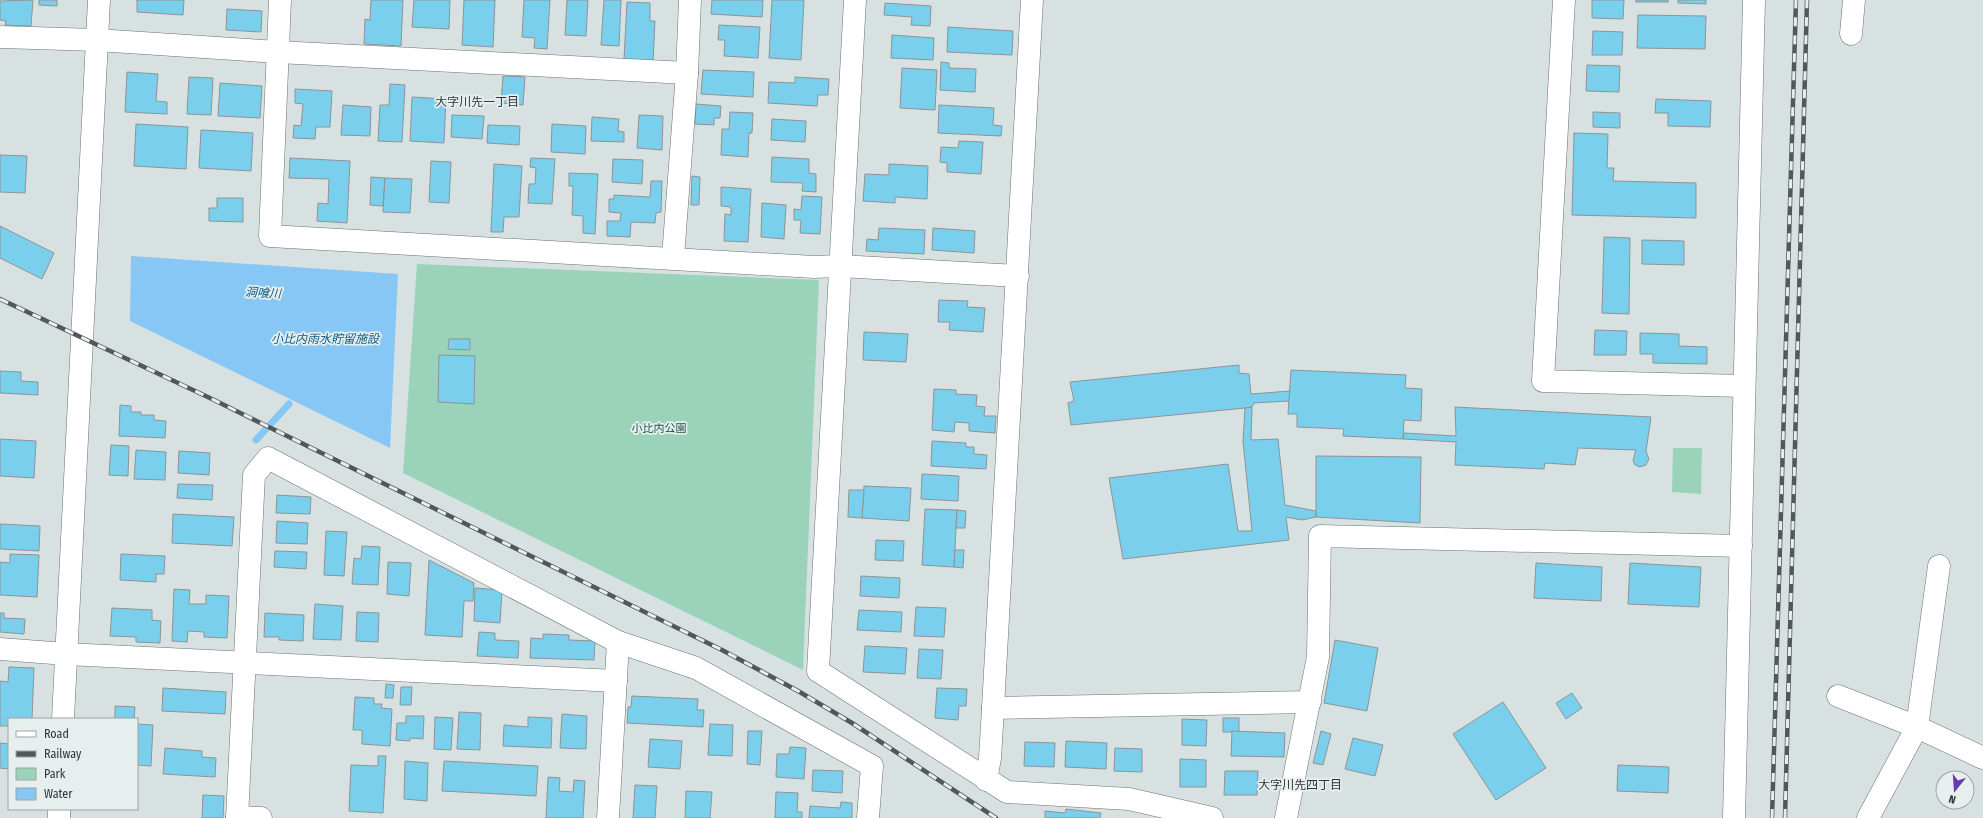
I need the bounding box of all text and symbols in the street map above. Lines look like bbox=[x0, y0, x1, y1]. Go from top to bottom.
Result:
district label: 大字川先一丁目 bbox=[435, 95, 519, 109]
water label: 洞喰川 bbox=[245, 285, 283, 301]
water label: 小比内雨水貯留施設 bbox=[271, 332, 381, 346]
park label: 小比内公園 bbox=[632, 422, 687, 435]
legend bbox=[8, 718, 138, 810]
text: Road bbox=[44, 727, 69, 741]
text: Railway bbox=[44, 747, 82, 761]
text: Park bbox=[44, 767, 66, 781]
north arrow bbox=[1935, 770, 1975, 810]
district label: 大字川先四丁目 bbox=[1258, 778, 1342, 792]
text: Water bbox=[44, 787, 73, 801]
text: N bbox=[1947, 792, 1957, 806]

